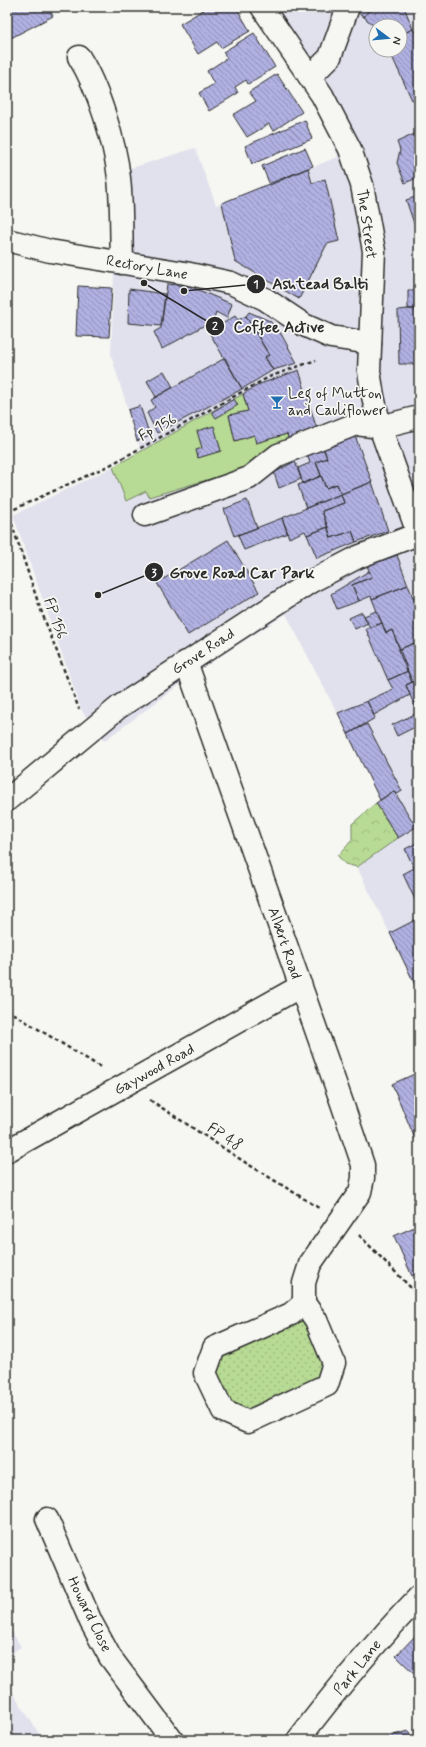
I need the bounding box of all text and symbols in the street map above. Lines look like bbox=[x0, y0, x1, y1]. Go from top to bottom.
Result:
north arrow bbox=[368, 18, 408, 58]
text: N bbox=[389, 35, 404, 46]
street label: The Street bbox=[351, 188, 381, 260]
street label: Rectory Lane bbox=[104, 251, 190, 285]
callout: Ashtead Balti bbox=[246, 270, 375, 298]
text: Ashtead Balti bbox=[272, 274, 368, 295]
text: 1 bbox=[253, 277, 259, 293]
callout: Coffee Active bbox=[205, 312, 332, 340]
text: Coffee Active bbox=[233, 317, 325, 338]
text: 2 bbox=[212, 319, 218, 335]
place label: Leg of Mutton and Cauliflower bbox=[288, 384, 386, 421]
bar icon: Leg of Mutton and Cauliflower bbox=[269, 394, 285, 410]
street label: Fp 156 bbox=[135, 409, 180, 446]
callout: Grove Road Car Park bbox=[144, 558, 321, 586]
text: Grove Road Car Park bbox=[170, 563, 315, 584]
text: 3 bbox=[151, 566, 157, 582]
street label: FP 156 bbox=[38, 595, 72, 642]
street label: Grove Road bbox=[168, 624, 239, 680]
street label: Albert Road bbox=[262, 905, 306, 982]
street label: Gaywood Road bbox=[111, 1040, 198, 1100]
street label: FP 48 bbox=[203, 1118, 246, 1155]
street label: Howard Close bbox=[62, 1573, 116, 1656]
street label: Park Lane bbox=[329, 1635, 386, 1700]

